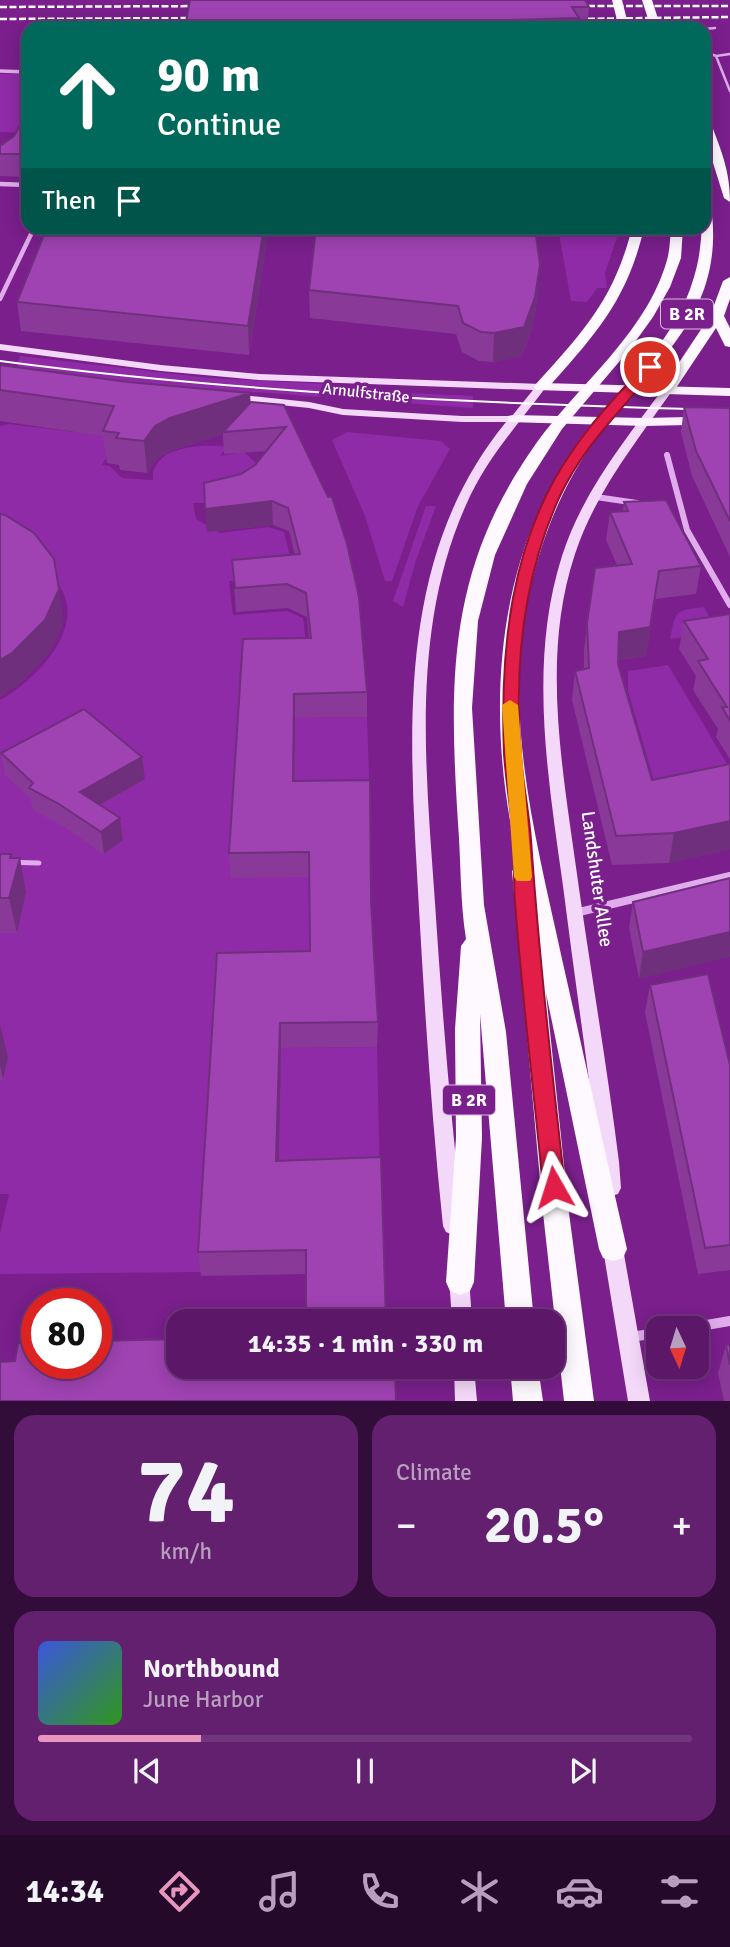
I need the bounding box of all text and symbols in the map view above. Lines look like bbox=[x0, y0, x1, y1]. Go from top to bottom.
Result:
text: 90 m bbox=[157, 45, 260, 105]
icon: ahead bbox=[42, 49, 133, 140]
text: Continue bbox=[157, 105, 281, 144]
icon: arrive bbox=[110, 182, 148, 220]
text: Then bbox=[42, 185, 96, 217]
road number: B 2R bbox=[661, 300, 713, 328]
pin bbox=[620, 337, 680, 397]
icon: arrive bbox=[631, 348, 669, 386]
street label: Arnulfstraße bbox=[321, 378, 411, 408]
street label: Landshuter Allee bbox=[576, 809, 618, 949]
road number: B 2R bbox=[443, 1086, 495, 1114]
position arrow bbox=[517, 1150, 591, 1224]
speed limit sign: 80 bbox=[21, 1288, 112, 1379]
north arrow bbox=[646, 1316, 709, 1379]
map controls bbox=[646, 1316, 709, 1379]
text: 14:35 · 1 min · 330 m bbox=[248, 1328, 483, 1360]
text: 74 bbox=[137, 1435, 235, 1548]
text: Climate bbox=[396, 1458, 472, 1487]
text: 20.5° bbox=[484, 1493, 604, 1557]
text: − bbox=[396, 1502, 417, 1549]
text: + bbox=[671, 1502, 692, 1549]
text: km/h bbox=[160, 1537, 212, 1566]
text: Northbound bbox=[143, 1653, 280, 1685]
text: June Harbor bbox=[143, 1685, 263, 1714]
icon: previous bbox=[128, 1752, 166, 1790]
icon: pause bbox=[346, 1752, 384, 1790]
icon: next bbox=[564, 1752, 602, 1790]
icon: directions bbox=[155, 1867, 204, 1916]
icon: music bbox=[255, 1867, 304, 1916]
icon: phone bbox=[355, 1867, 404, 1916]
icon: climate bbox=[455, 1867, 504, 1916]
icon: car bbox=[555, 1867, 604, 1916]
icon: filters bbox=[655, 1867, 704, 1916]
text: 14:34 bbox=[26, 1872, 104, 1911]

